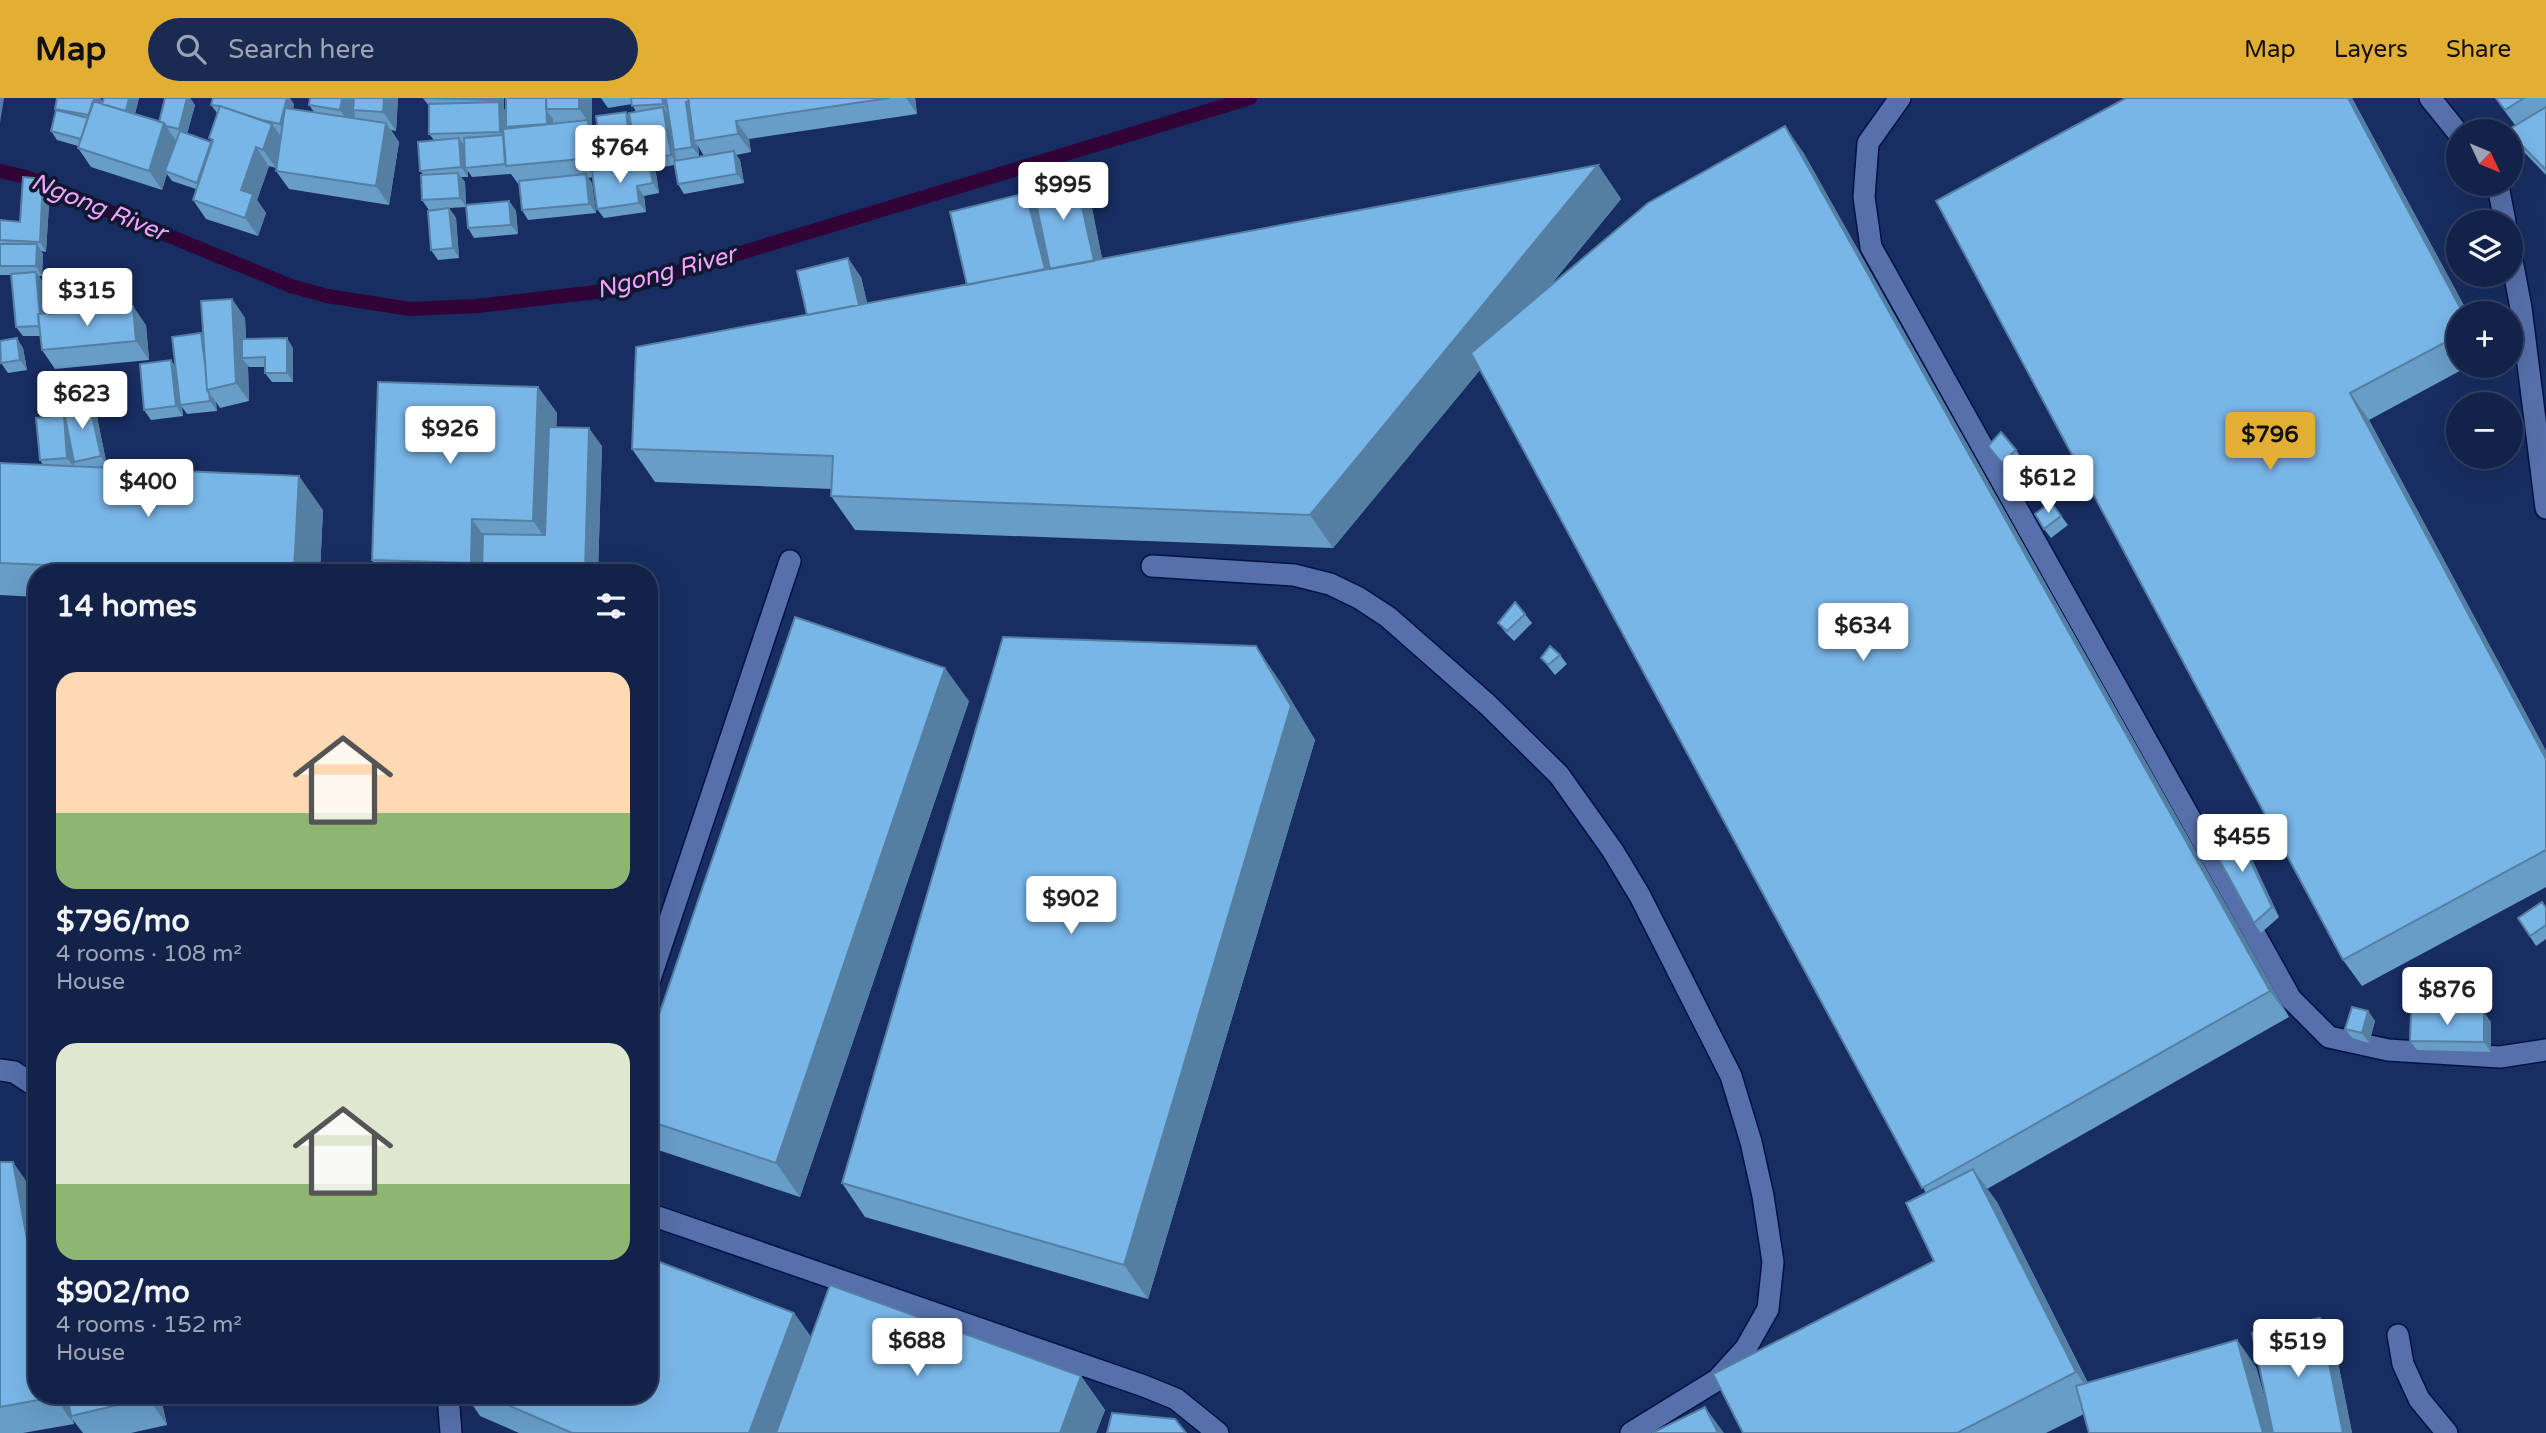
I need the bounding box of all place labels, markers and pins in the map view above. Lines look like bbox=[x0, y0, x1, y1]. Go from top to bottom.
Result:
pin: $764 bbox=[579, 126, 661, 185]
pin: $995 bbox=[1022, 162, 1104, 222]
pin: $315 bbox=[46, 268, 128, 328]
pin: $623 bbox=[41, 372, 123, 431]
pin: $926 bbox=[409, 406, 491, 466]
pin: $796 bbox=[2229, 412, 2311, 472]
pin: $612 bbox=[2007, 456, 2089, 515]
pin: $400 bbox=[107, 460, 189, 519]
pin: $634 bbox=[1822, 603, 1904, 663]
pin: $455 bbox=[2201, 814, 2283, 874]
pin: $902 bbox=[1030, 876, 1112, 936]
pin: $876 bbox=[2406, 968, 2488, 1027]
pin: $688 bbox=[876, 1318, 958, 1378]
pin: $519 bbox=[2257, 1320, 2339, 1379]

